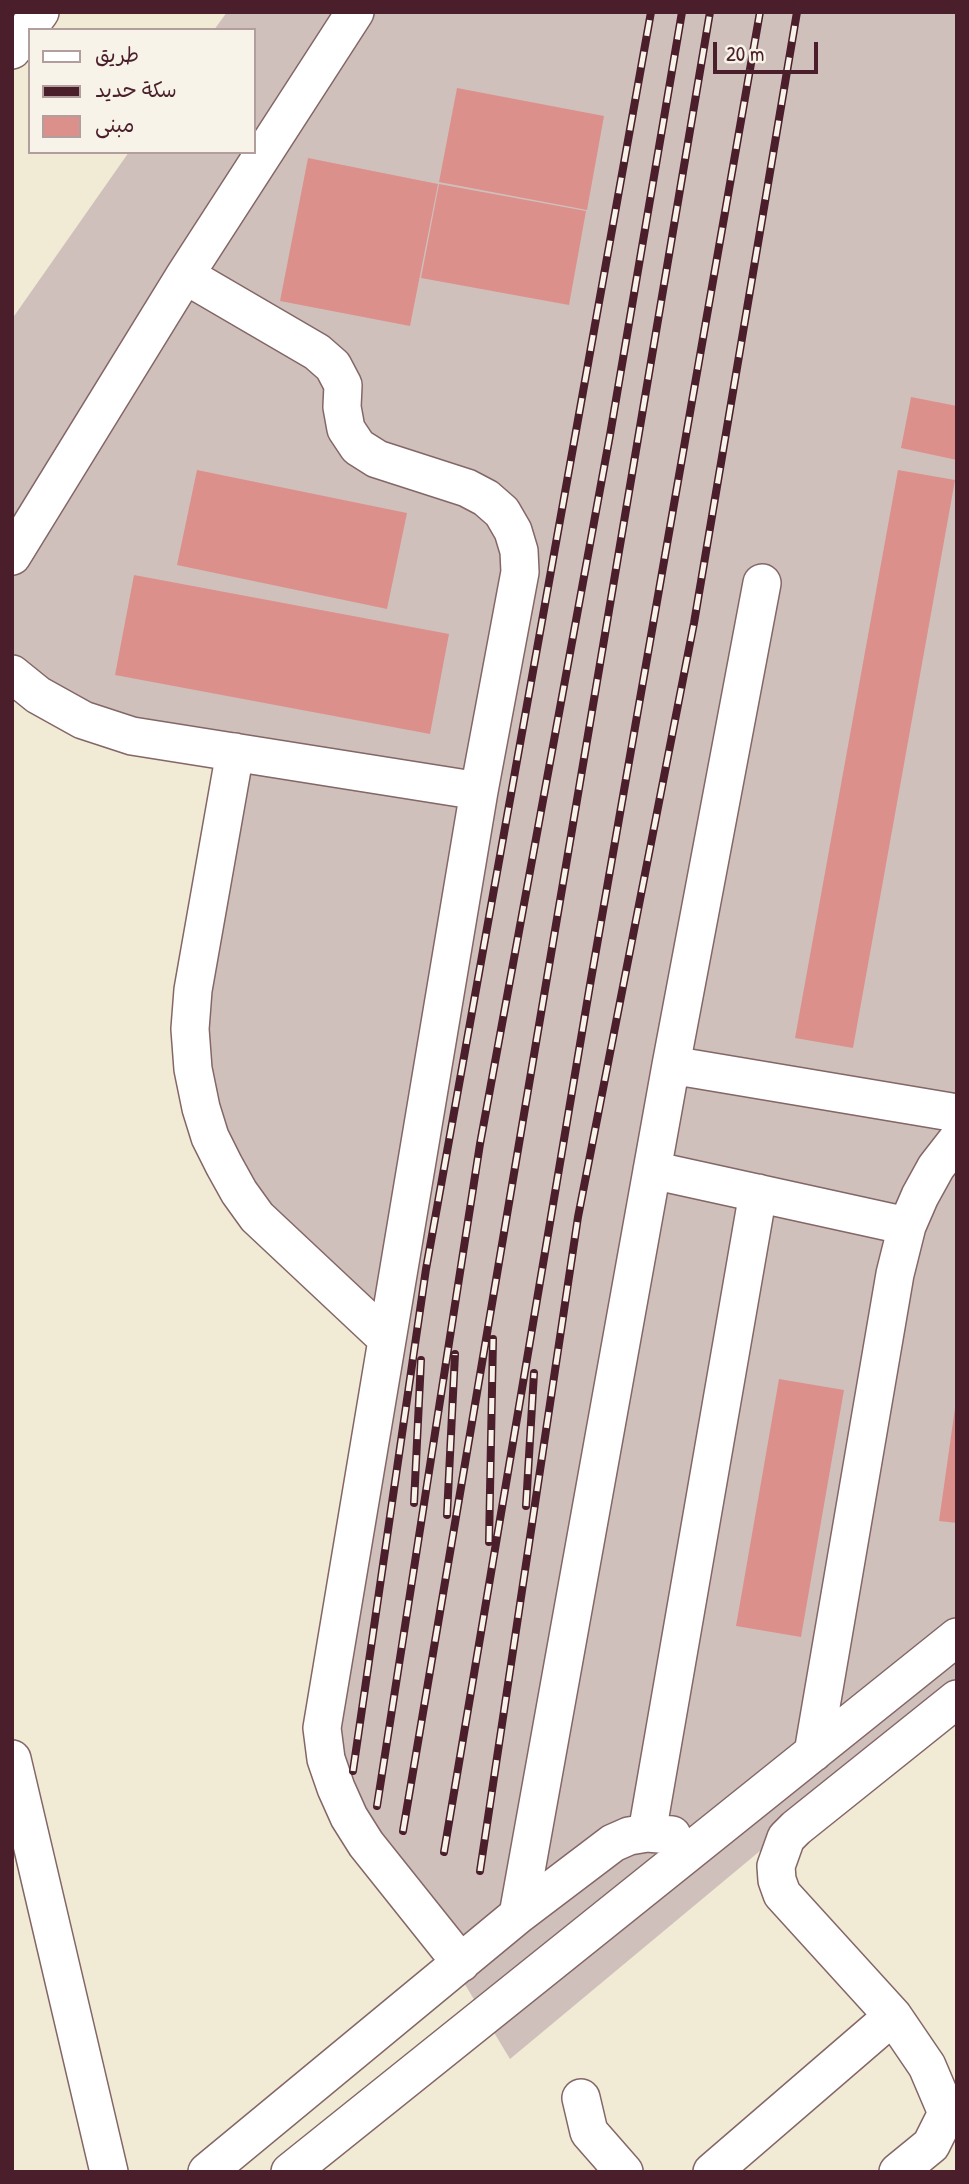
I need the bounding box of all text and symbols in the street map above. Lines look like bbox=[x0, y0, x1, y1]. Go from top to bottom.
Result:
legend bbox=[28, 28, 256, 154]
scale bar bbox=[717, 28, 822, 72]
text: 20 m bbox=[726, 39, 764, 68]
text: طريق bbox=[95, 40, 139, 69]
text: سكة حديد bbox=[95, 75, 177, 104]
text: مبنى bbox=[95, 110, 134, 139]

